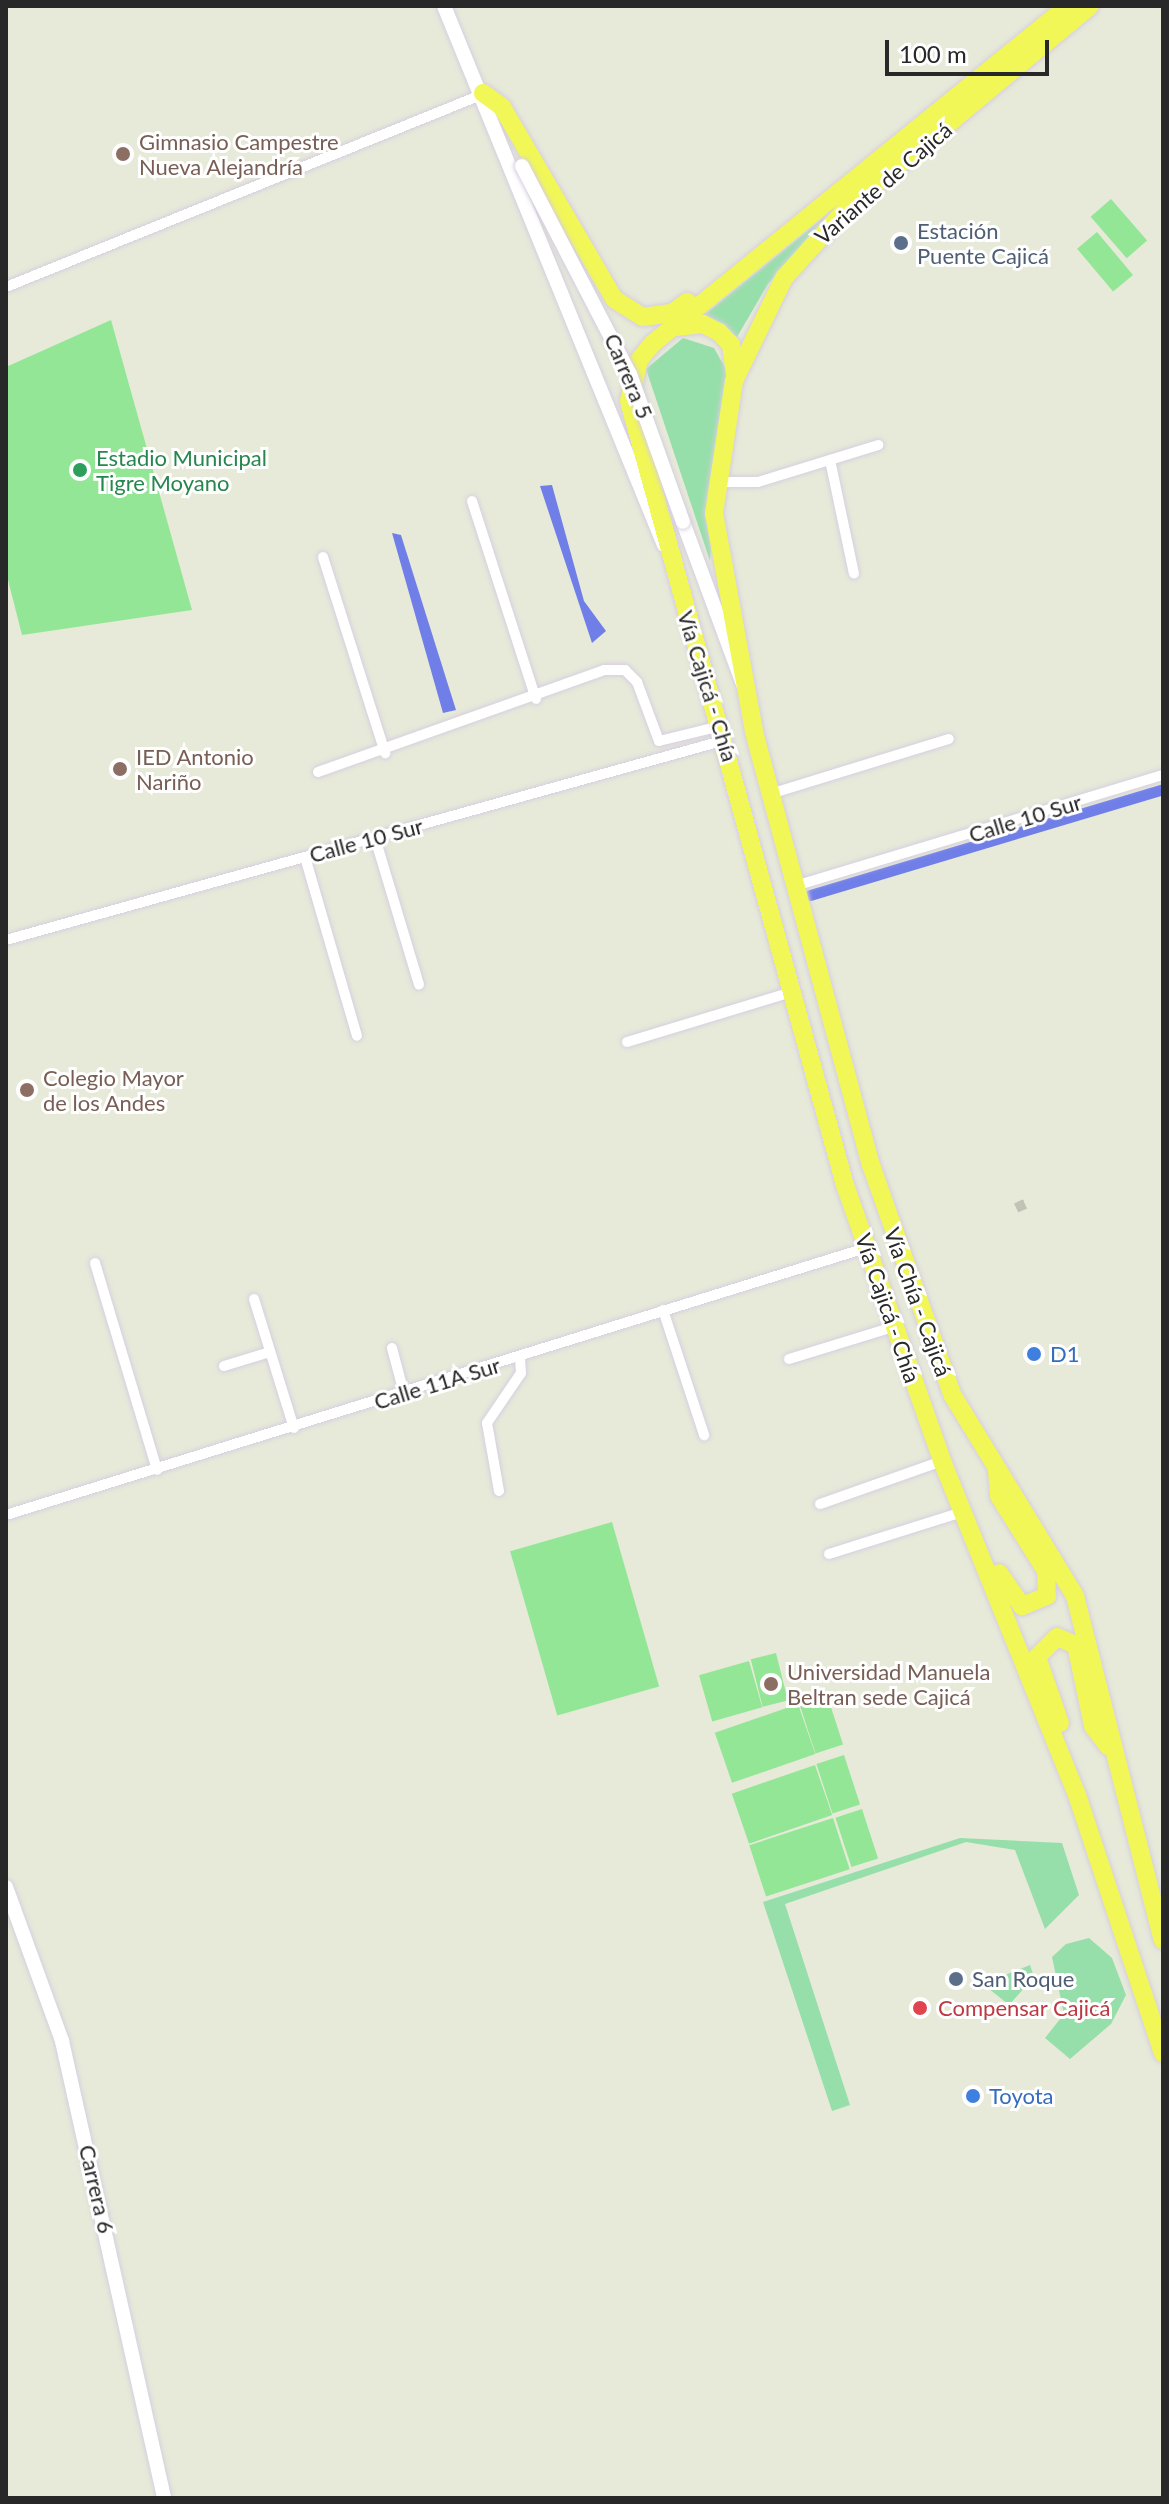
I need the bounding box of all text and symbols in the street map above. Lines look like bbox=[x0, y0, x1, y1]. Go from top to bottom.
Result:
scale bar bbox=[889, 24, 1053, 74]
text: 100 m bbox=[899, 39, 967, 68]
street label: Variante de Cajicá bbox=[809, 116, 957, 250]
place label: Gimnasio Campestre Nueva Alejandría bbox=[139, 128, 339, 180]
marker: Gimnasio Campestre Nueva Alejandría bbox=[114, 145, 132, 163]
place label: Estación Puente Cajicá bbox=[917, 217, 1049, 268]
marker: Estación Puente Cajicá bbox=[892, 234, 910, 252]
street label: Carrera 5 bbox=[599, 329, 659, 423]
place label: Estadio Municipal Tigre Moyano bbox=[96, 444, 267, 496]
marker: Estadio Municipal Tigre Moyano bbox=[71, 461, 89, 479]
street label: Vía Cajicá - Chía bbox=[672, 607, 744, 765]
place label: IED Antonio Nariño bbox=[136, 743, 255, 794]
marker: IED Antonio Nariño bbox=[111, 760, 129, 778]
street label: Calle 10 Sur bbox=[965, 788, 1085, 848]
street label: Calle 10 Sur bbox=[306, 812, 426, 868]
place label: Colegio Mayor de los Andes bbox=[43, 1064, 184, 1116]
marker: Colegio Mayor de los Andes bbox=[18, 1081, 36, 1099]
street label: Vía Chía - Cajicá bbox=[879, 1224, 957, 1380]
street label: Vía Cajicá - Chía bbox=[850, 1230, 926, 1386]
place label: D1 bbox=[1050, 1341, 1079, 1367]
marker: D1 bbox=[1025, 1345, 1043, 1363]
street label: Calle 11A Sur bbox=[370, 1351, 504, 1415]
place label: Universidad Manuela Beltran sede Cajicá bbox=[787, 1658, 990, 1710]
marker: Universidad Manuela Beltran sede Cajicá bbox=[762, 1675, 780, 1693]
place label: San Roque bbox=[972, 1966, 1074, 1992]
marker: San Roque bbox=[947, 1970, 965, 1988]
place label: Compensar Cajicá bbox=[938, 1995, 1111, 2021]
marker: Compensar Cajicá bbox=[909, 1997, 931, 2019]
place label: Toyota bbox=[989, 2083, 1054, 2109]
marker: Toyota bbox=[964, 2087, 982, 2105]
street label: Carrera 6 bbox=[74, 2142, 120, 2236]

